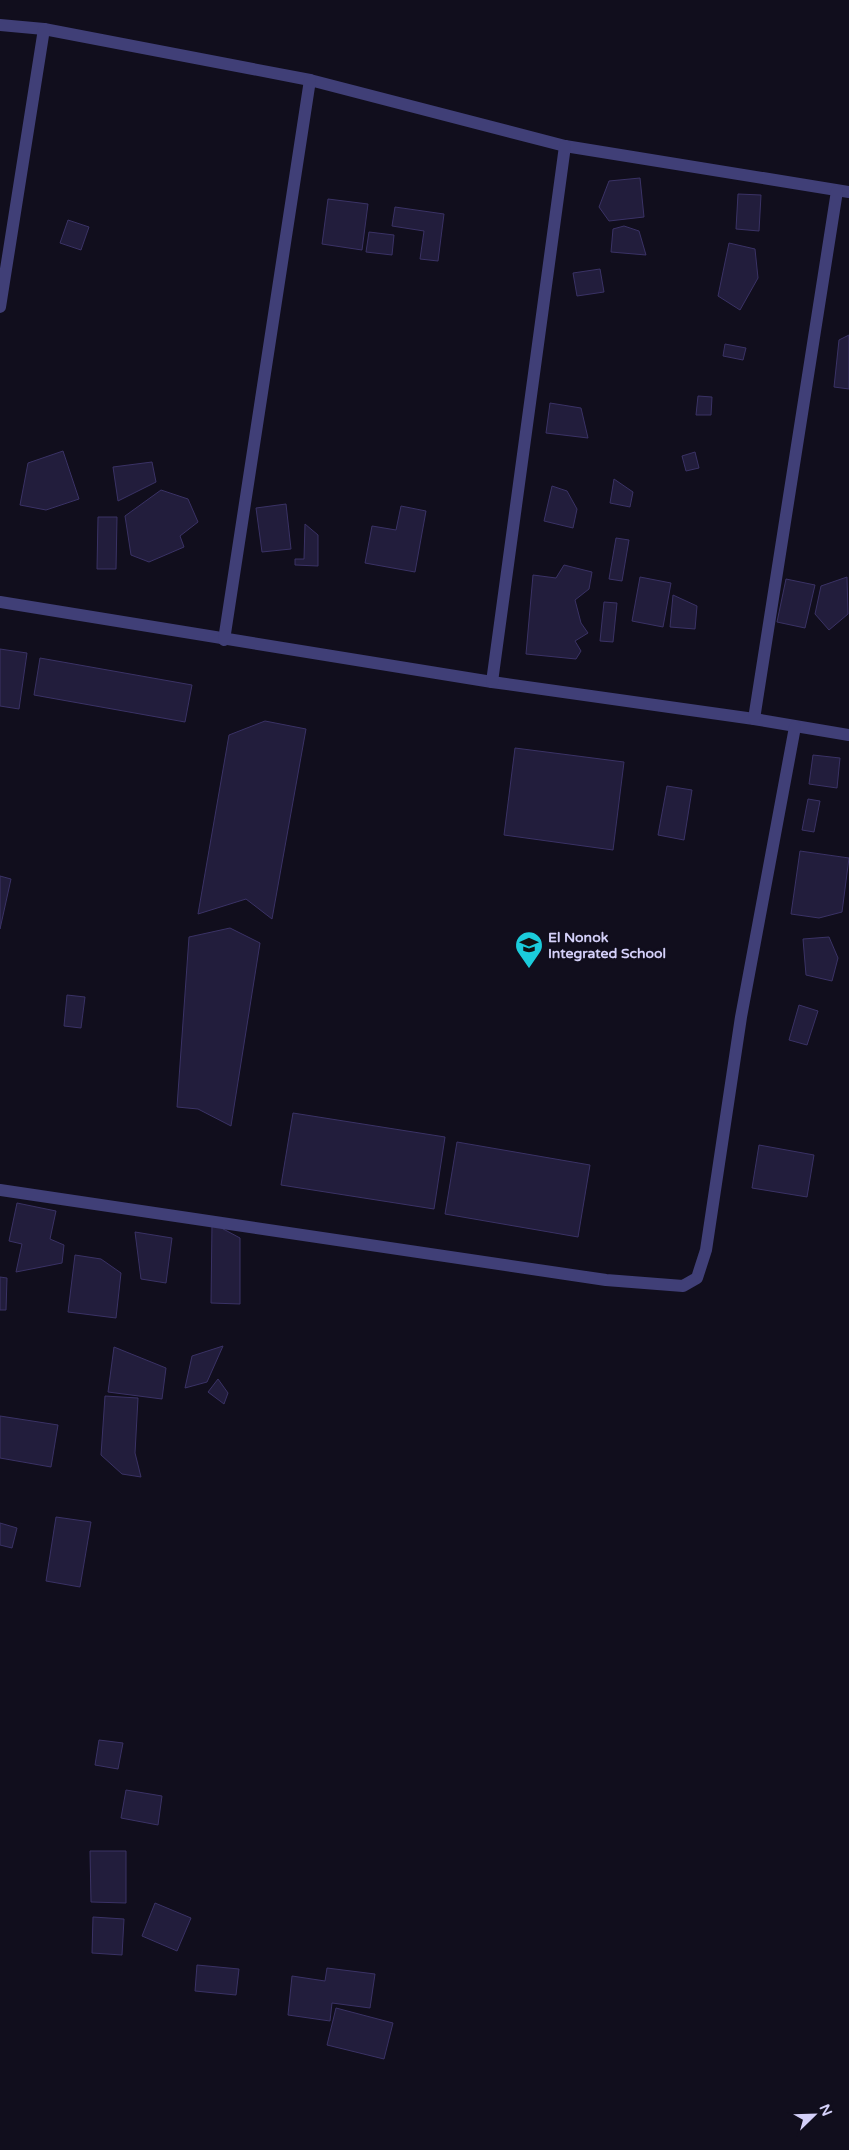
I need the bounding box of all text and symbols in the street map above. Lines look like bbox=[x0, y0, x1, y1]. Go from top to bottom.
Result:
place label: El Nonok Integrated School bbox=[548, 929, 666, 962]
school or university icon: El Nonok Integrated School bbox=[514, 930, 544, 969]
north arrow bbox=[789, 2090, 839, 2140]
text: N bbox=[815, 2102, 836, 2119]

